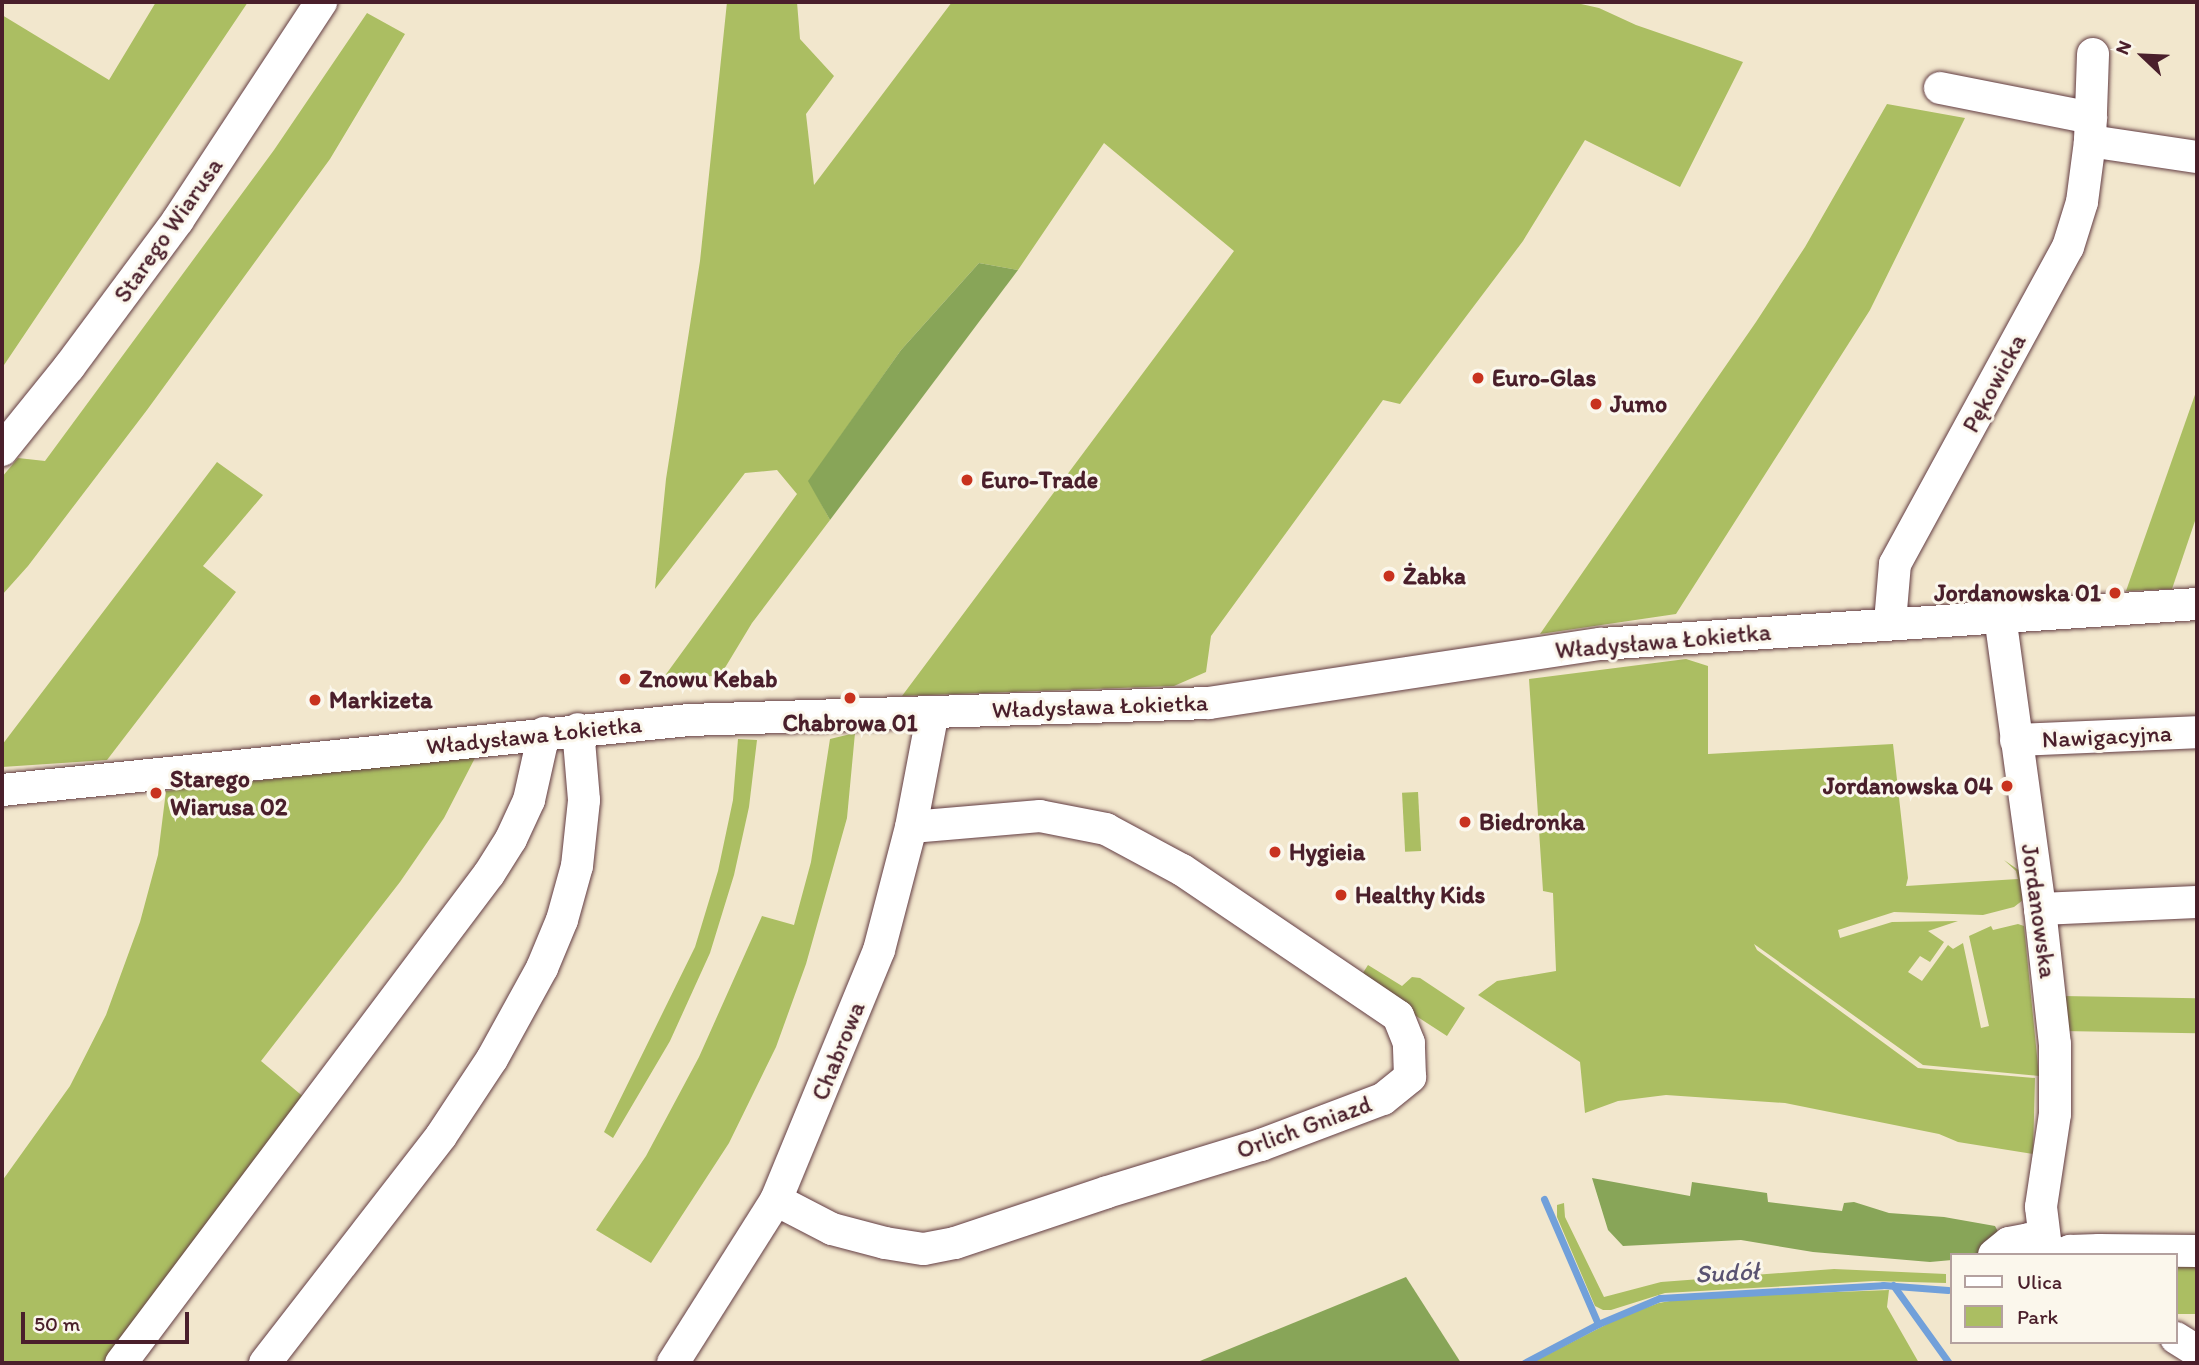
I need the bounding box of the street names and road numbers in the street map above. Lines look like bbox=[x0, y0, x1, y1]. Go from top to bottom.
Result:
street label: Starego Wiarusa bbox=[107, 152, 229, 308]
street label: Pękowicka bbox=[1956, 329, 2032, 437]
street label: Władysława Łokietka bbox=[1554, 617, 1772, 665]
street label: Władysława Łokietka bbox=[991, 688, 1209, 724]
street label: Władysława Łokietka bbox=[425, 709, 643, 761]
street label: Nawigacyjna bbox=[2041, 718, 2173, 754]
street label: Jordanowska bbox=[2015, 842, 2063, 980]
street label: Chabrowa bbox=[805, 997, 871, 1105]
street label: Orlich Gniazd bbox=[1233, 1089, 1375, 1165]

